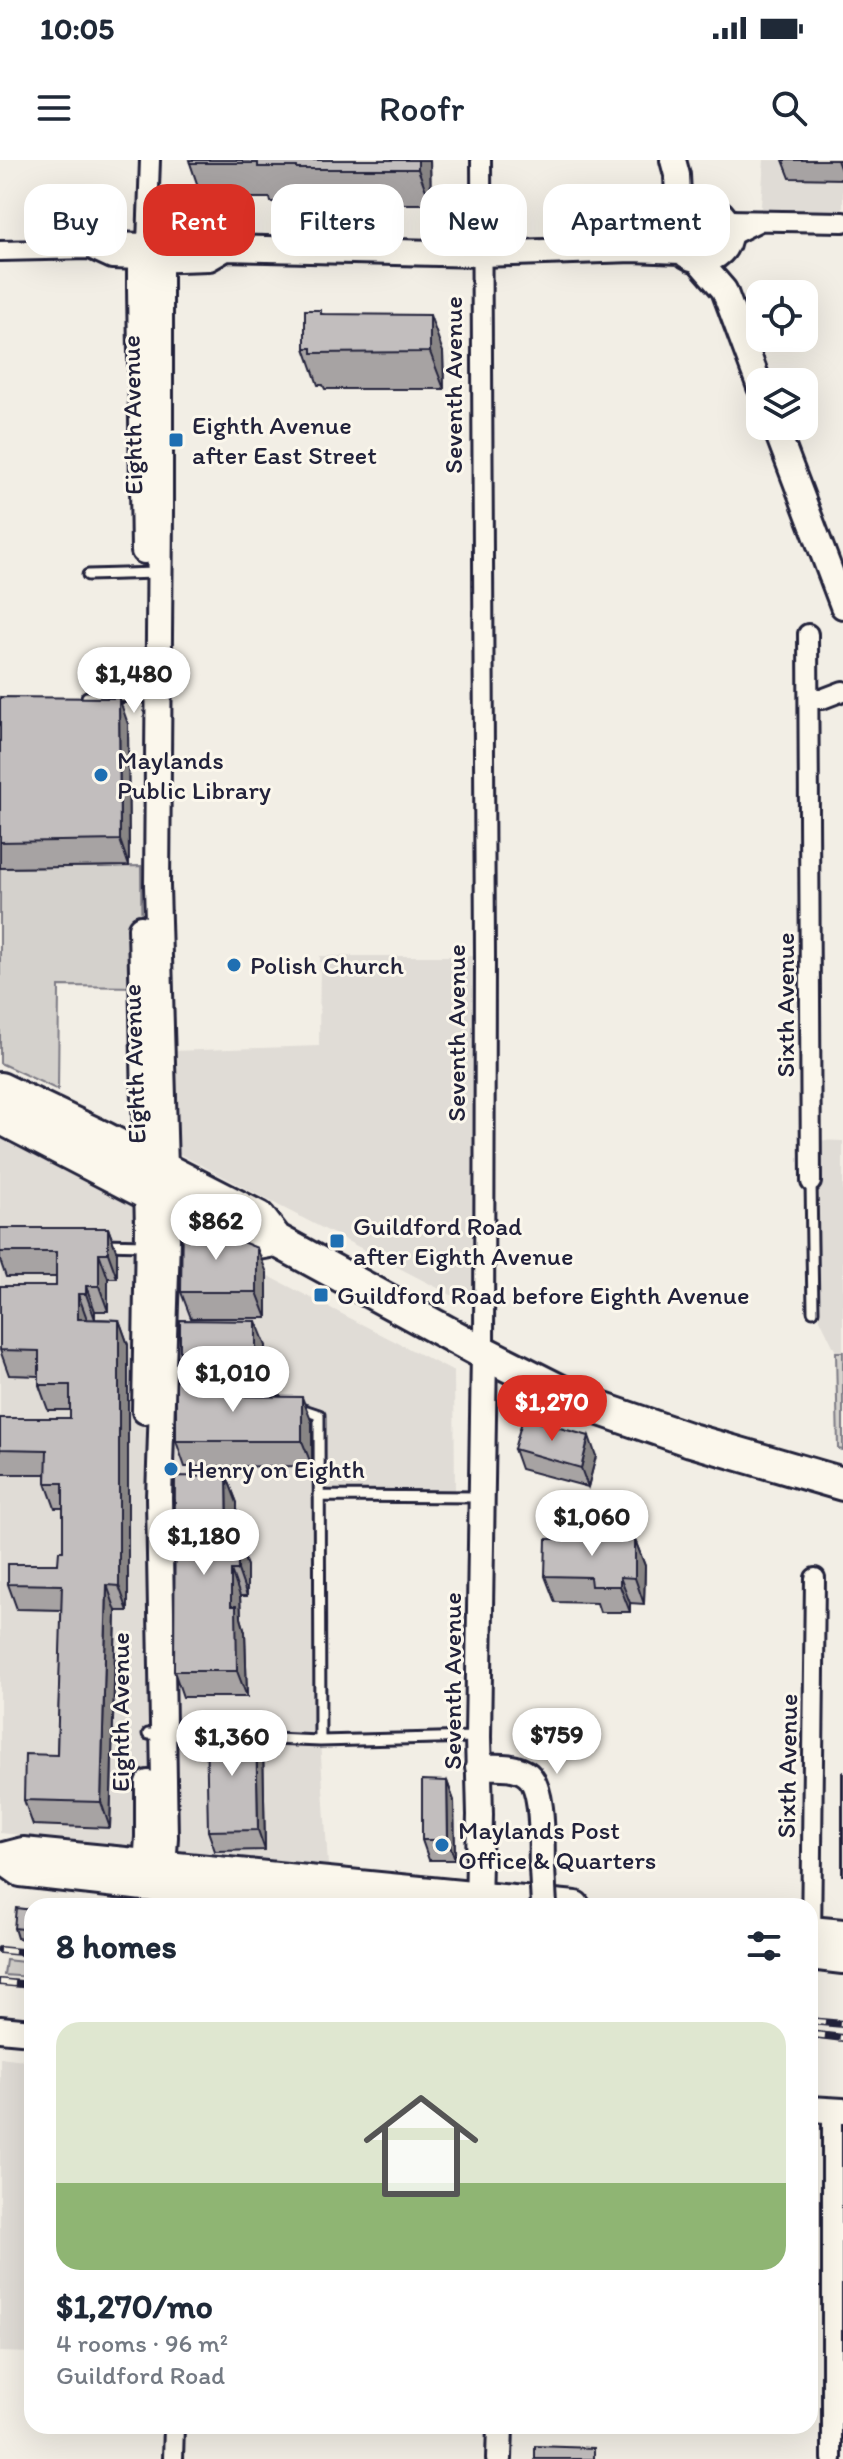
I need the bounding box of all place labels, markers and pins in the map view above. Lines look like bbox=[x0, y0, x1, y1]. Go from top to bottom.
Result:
place label: Eighth Avenue after East Street bbox=[192, 409, 377, 471]
marker: Eighth Avenue after East Street bbox=[167, 431, 185, 449]
pin: $1,480 bbox=[69, 647, 199, 715]
place label: Maylands Public Library bbox=[117, 744, 271, 806]
marker: Maylands Public Library bbox=[92, 766, 110, 784]
place label: Polish Church bbox=[250, 949, 404, 981]
marker: Polish Church bbox=[225, 956, 243, 974]
pin: $862 bbox=[169, 1194, 263, 1262]
place label: Guildford Road after Eighth Avenue bbox=[353, 1210, 574, 1272]
marker: Guildford Road after Eighth Avenue bbox=[328, 1232, 346, 1250]
place label: Guildford Road before Eighth Avenue bbox=[337, 1279, 749, 1311]
marker: Guildford Road before Eighth Avenue bbox=[312, 1286, 330, 1304]
pin: $1,010 bbox=[168, 1346, 298, 1414]
pin: $1,270 bbox=[487, 1375, 617, 1443]
place label: Henry on Eighth bbox=[187, 1453, 365, 1485]
marker: Henry on Eighth bbox=[162, 1460, 180, 1478]
pin: $1,060 bbox=[527, 1490, 657, 1558]
pin: $1,180 bbox=[139, 1509, 269, 1577]
pin: $759 bbox=[510, 1708, 604, 1776]
pin: $1,360 bbox=[167, 1710, 297, 1778]
place label: Maylands Post Office & Quarters bbox=[458, 1814, 656, 1876]
marker: Maylands Post Office & Quarters bbox=[433, 1836, 451, 1854]

